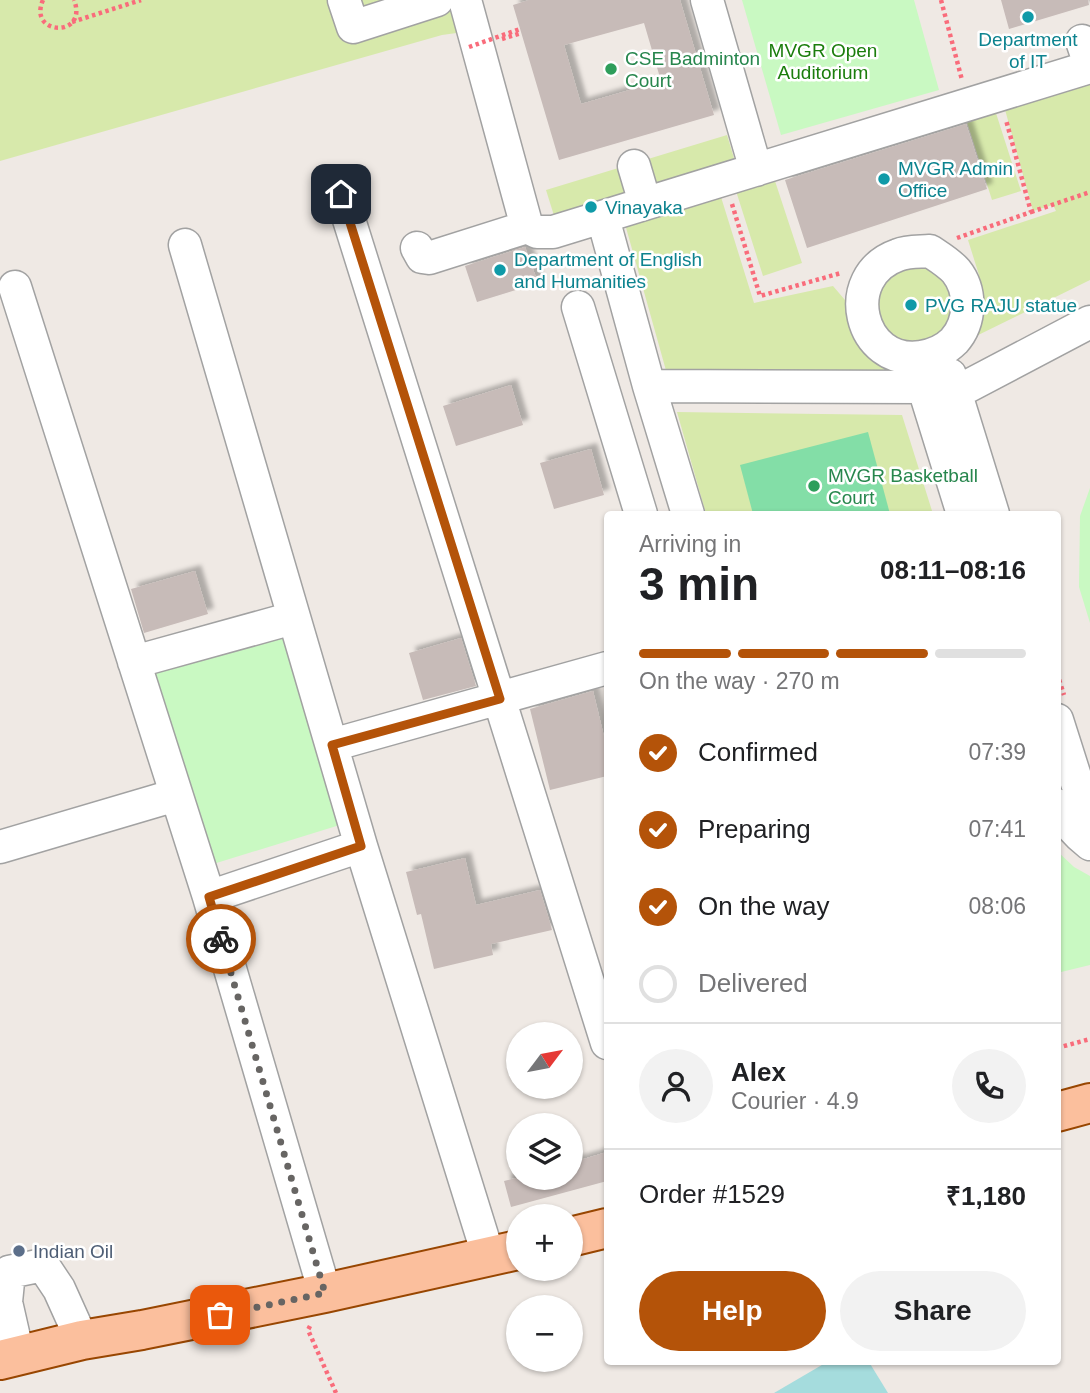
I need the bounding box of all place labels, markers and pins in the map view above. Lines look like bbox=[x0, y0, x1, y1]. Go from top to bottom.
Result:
marker: Department of IT bbox=[1020, 9, 1036, 25]
place label: Department of IT bbox=[978, 29, 1078, 72]
place label: CSE Badminton Court bbox=[625, 48, 760, 91]
marker: CSE Badminton Court bbox=[603, 61, 619, 77]
place label: MVGR Admin Office bbox=[898, 158, 1013, 201]
pin bbox=[311, 164, 371, 224]
marker: MVGR Admin Office bbox=[876, 171, 892, 187]
place label: Vinayaka bbox=[605, 197, 683, 218]
marker: Vinayaka bbox=[583, 199, 599, 215]
place label: Department of English and Humanities bbox=[514, 249, 702, 292]
marker: Department of English and Humanities bbox=[492, 262, 508, 278]
place label: PVG RAJU statue bbox=[925, 295, 1077, 316]
marker: PVG RAJU statue bbox=[903, 297, 919, 313]
place label: MVGR Basketball Court bbox=[828, 465, 978, 508]
marker: MVGR Basketball Court bbox=[806, 478, 822, 494]
place label: Indian Oil bbox=[33, 1241, 113, 1262]
marker: Indian Oil bbox=[11, 1243, 27, 1259]
pin bbox=[190, 1285, 250, 1345]

